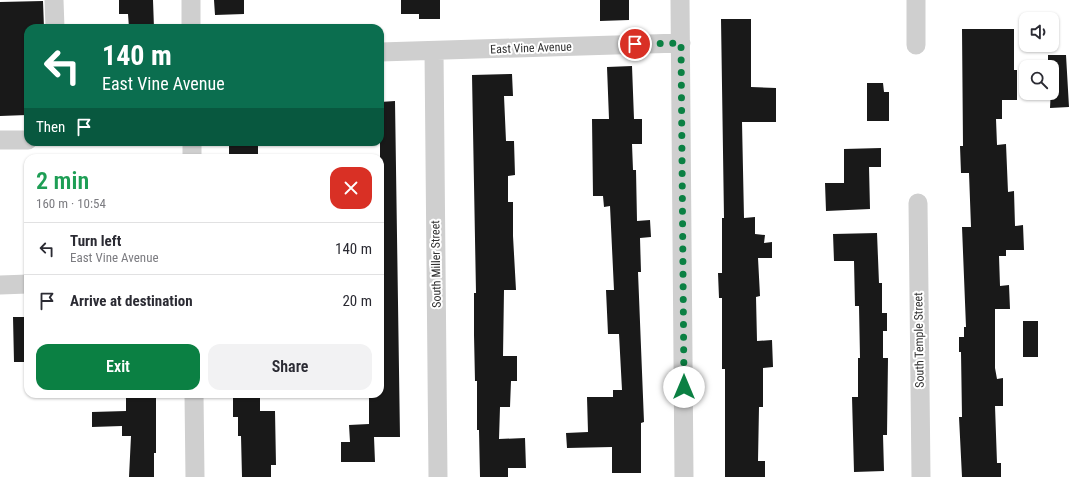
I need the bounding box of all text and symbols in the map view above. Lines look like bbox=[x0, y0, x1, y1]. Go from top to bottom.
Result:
map controls bbox=[1019, 12, 1059, 100]
button: sound bbox=[1019, 12, 1059, 52]
pin bbox=[618, 27, 652, 61]
icon: arrive bbox=[624, 33, 646, 55]
text: 140 m bbox=[102, 39, 172, 72]
icon: left bbox=[36, 40, 88, 92]
street label: East Vine Avenue bbox=[490, 40, 572, 56]
button: search bbox=[1019, 60, 1059, 100]
text: East Vine Avenue bbox=[102, 73, 225, 94]
icon: arrive bbox=[73, 116, 95, 138]
text: Then bbox=[36, 118, 65, 136]
text: 2 min bbox=[36, 167, 89, 195]
button: close bbox=[330, 167, 372, 209]
text: 160 m · 10:54 bbox=[36, 196, 106, 211]
street label: South Miller Street bbox=[428, 220, 444, 308]
text: Turn left bbox=[70, 232, 121, 250]
icon: left bbox=[36, 238, 58, 260]
text: 140 m bbox=[335, 240, 372, 258]
text: East Vine Avenue bbox=[70, 250, 159, 265]
icon: arrive bbox=[36, 290, 58, 312]
text: Arrive at destination bbox=[70, 292, 193, 310]
text: 20 m bbox=[342, 292, 372, 310]
street label: South Temple Street bbox=[911, 292, 927, 388]
button: Exit bbox=[36, 344, 200, 390]
button: Share bbox=[208, 344, 372, 390]
position arrow bbox=[663, 366, 705, 408]

